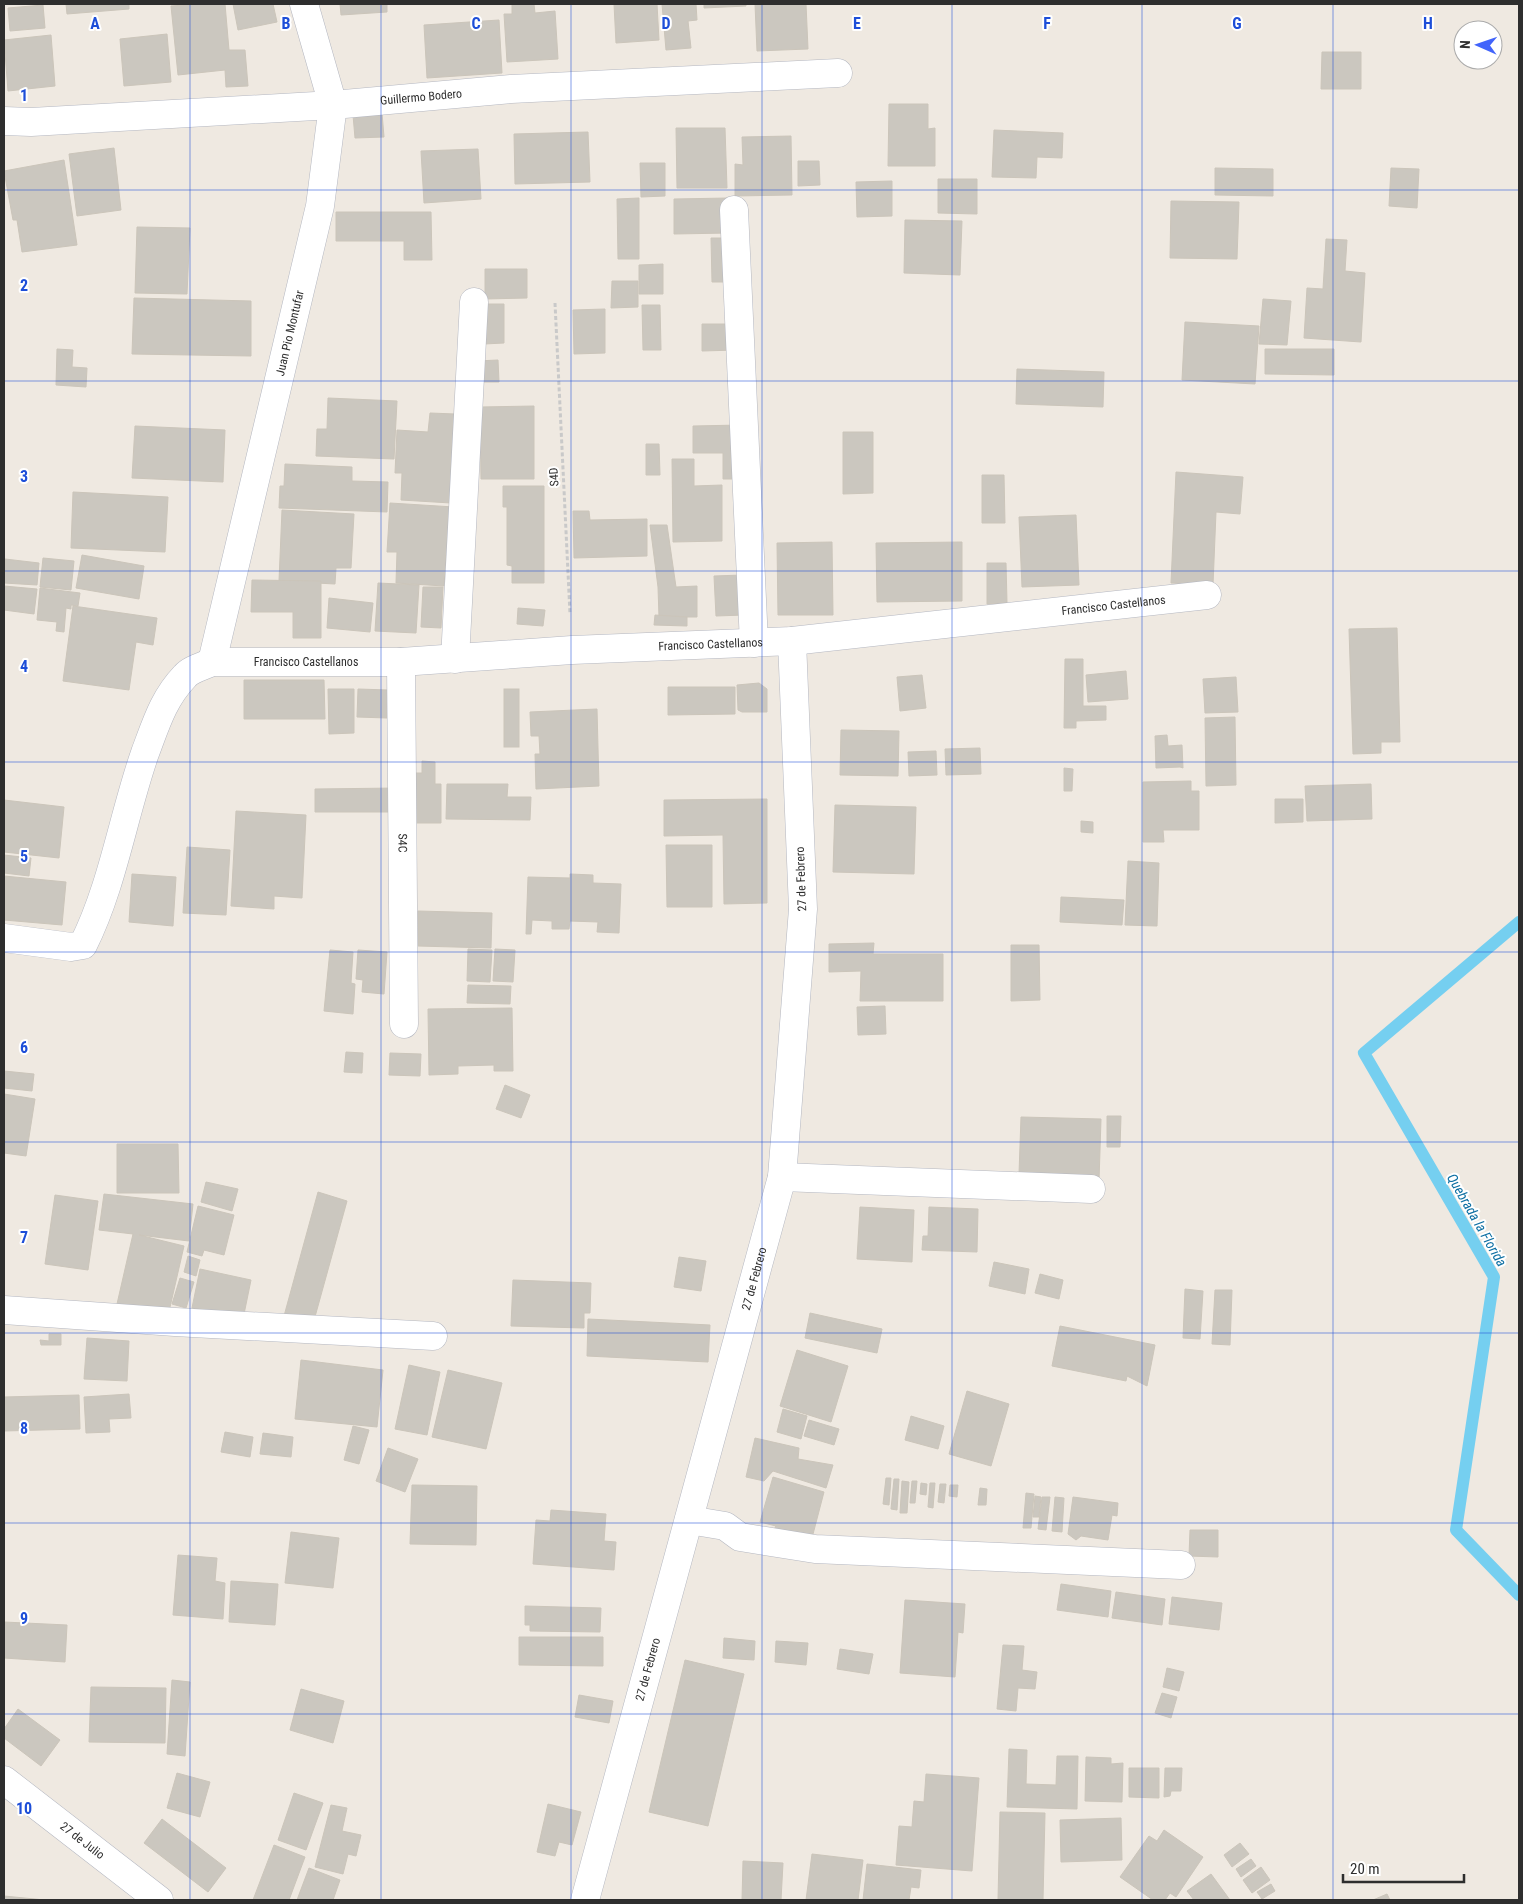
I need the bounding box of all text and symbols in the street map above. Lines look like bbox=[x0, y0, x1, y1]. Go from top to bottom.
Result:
text: A bbox=[90, 14, 100, 33]
text: B bbox=[282, 14, 291, 33]
text: C bbox=[471, 14, 481, 33]
text: D bbox=[661, 14, 671, 33]
text: E bbox=[853, 14, 861, 33]
text: F bbox=[1043, 14, 1051, 33]
text: G bbox=[1232, 14, 1242, 33]
text: H bbox=[1423, 14, 1433, 33]
north arrow bbox=[1453, 20, 1503, 70]
text: N bbox=[1457, 40, 1473, 49]
text: 1 bbox=[20, 86, 28, 105]
street label: Guillermo Bodero bbox=[380, 86, 463, 108]
text: 2 bbox=[20, 276, 28, 295]
street label: Juan Pio Montufar bbox=[273, 288, 307, 377]
text: 3 bbox=[20, 467, 28, 486]
street label: S4D bbox=[547, 467, 561, 487]
street label: Francisco Castellanos bbox=[1061, 593, 1166, 618]
street label: Francisco Castellanos bbox=[658, 635, 763, 653]
street label: Francisco Castellanos bbox=[254, 655, 358, 669]
text: 4 bbox=[20, 657, 28, 676]
street label: S4C bbox=[395, 833, 410, 853]
street label: 27 de Febrero bbox=[793, 846, 809, 912]
text: 5 bbox=[20, 847, 28, 866]
text: 6 bbox=[20, 1038, 28, 1057]
water label: Quebrada la Florida bbox=[1444, 1171, 1510, 1269]
text: 7 bbox=[20, 1228, 28, 1247]
street label: 27 de Febrero bbox=[739, 1245, 770, 1312]
text: 8 bbox=[20, 1419, 28, 1438]
text: 9 bbox=[20, 1609, 28, 1628]
street label: 27 de Febrero bbox=[633, 1636, 663, 1703]
text: 10 bbox=[16, 1799, 32, 1818]
street label: 27 de Julio bbox=[57, 1819, 107, 1862]
scale bar bbox=[1343, 1852, 1464, 1884]
text: 20 m bbox=[1350, 1860, 1380, 1878]

